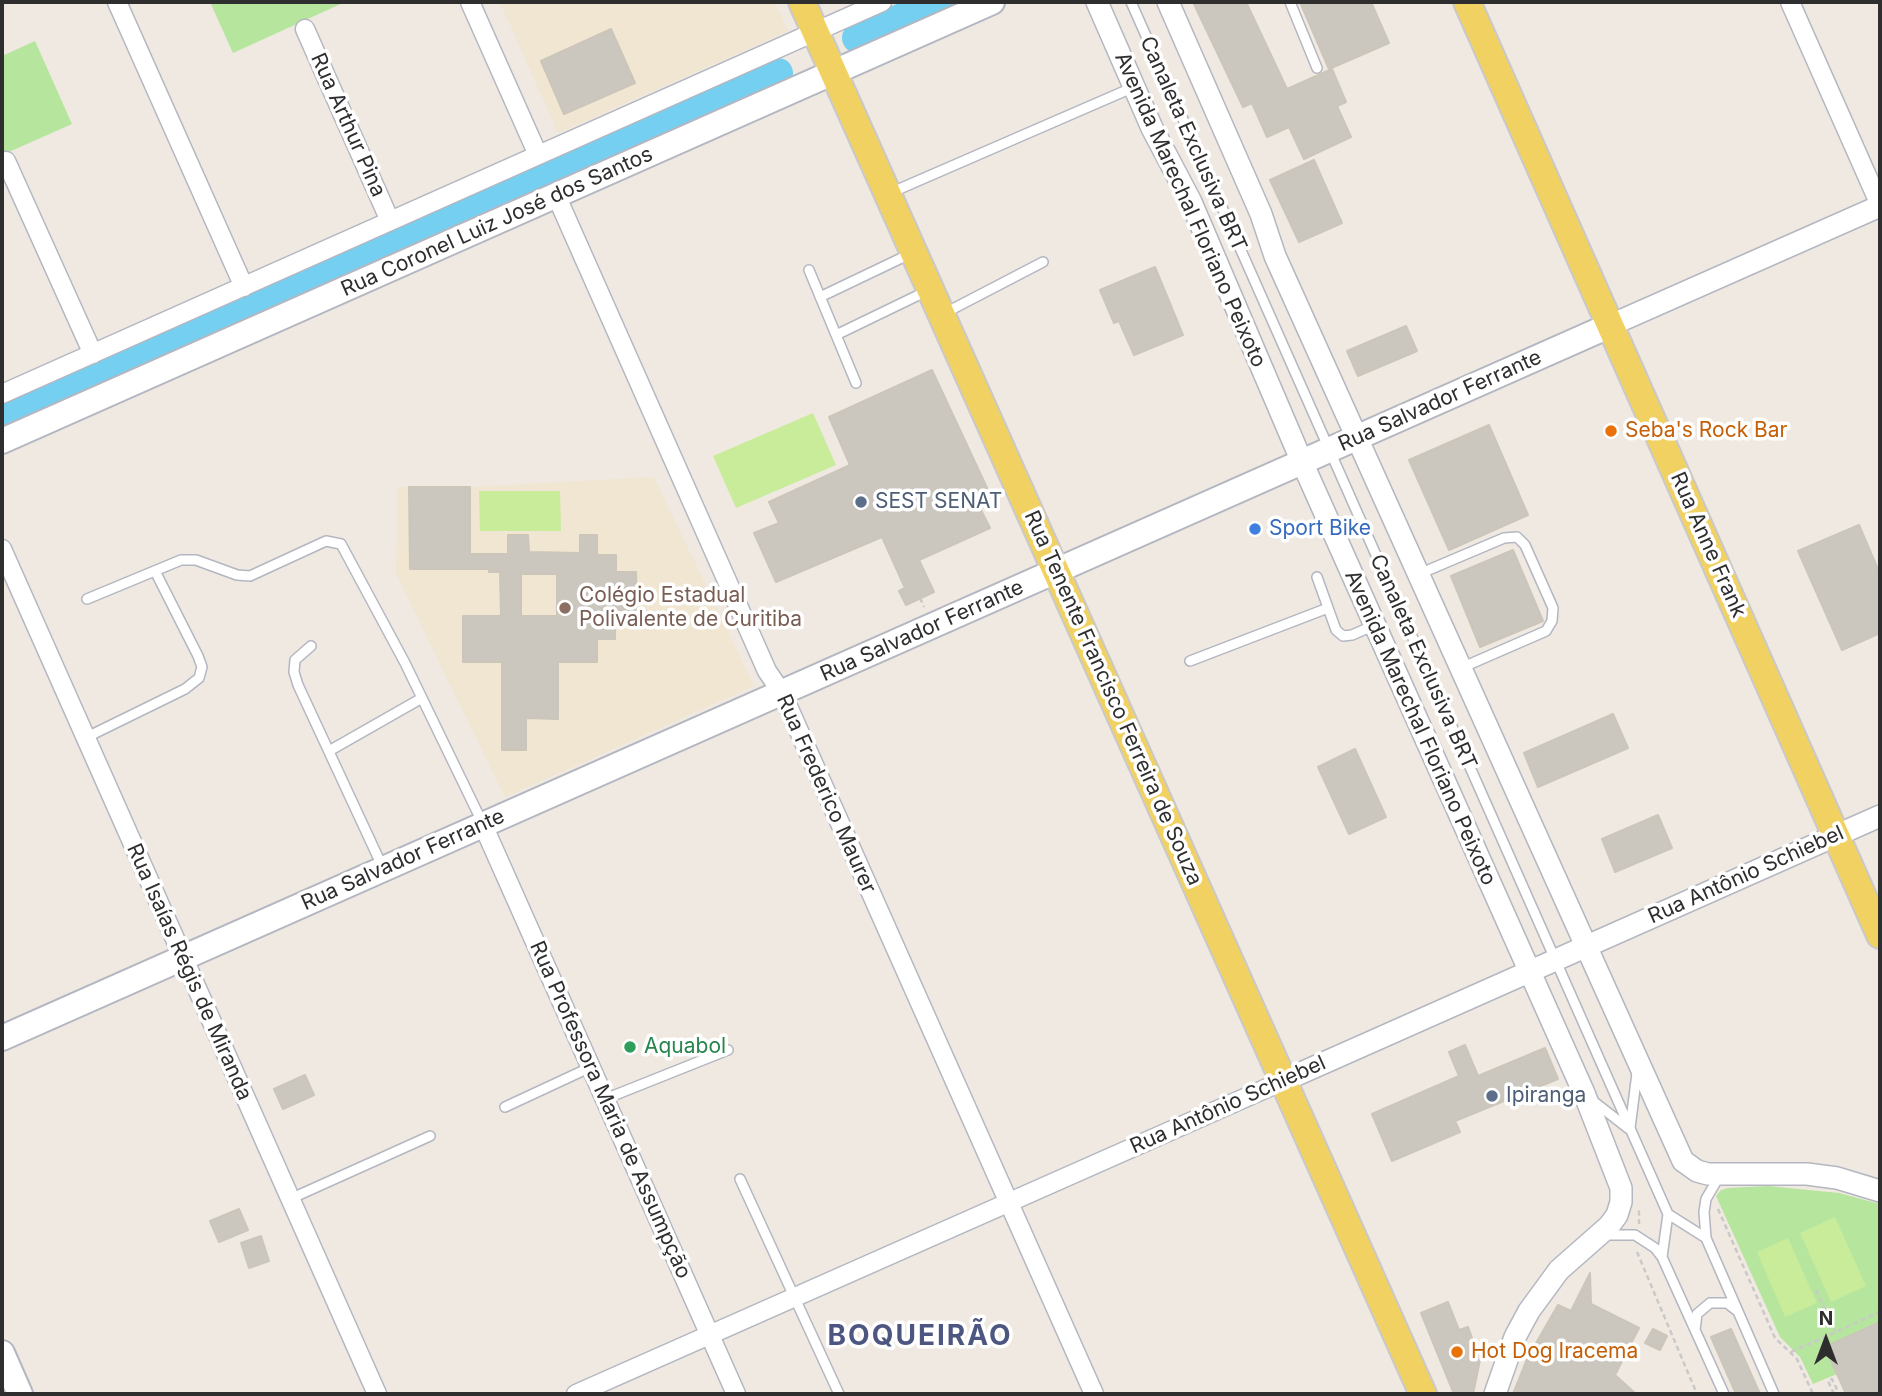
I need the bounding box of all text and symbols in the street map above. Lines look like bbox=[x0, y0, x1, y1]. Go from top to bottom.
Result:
street label: Canaleta Exclusiva BRT bbox=[1134, 33, 1252, 255]
street label: Rua Arthur Pina bbox=[305, 49, 391, 201]
street label: Avenida Marechal Floriano Peixoto bbox=[1109, 49, 1271, 371]
street label: Rua Coronel Luiz José dos Santos bbox=[337, 142, 657, 302]
street label: Rua Salvador Ferrante bbox=[1334, 345, 1546, 457]
place label: Seba's Rock Bar bbox=[1625, 418, 1788, 444]
marker: Seba's Rock Bar bbox=[1603, 423, 1619, 439]
street label: Rua Anne Frank bbox=[1665, 468, 1751, 622]
place label: SEST SENAT bbox=[875, 489, 1002, 515]
marker: SEST SENAT bbox=[853, 494, 869, 510]
street label: Rua Tenente Francisco Ferreira de Souza bbox=[1019, 507, 1207, 889]
place label: Sport Bike bbox=[1269, 516, 1371, 542]
marker: Sport Bike bbox=[1247, 521, 1263, 537]
street label: Canaleta Exclusiva BRT bbox=[1364, 551, 1482, 773]
street label: Avenida Marechal Floriano Peixoto bbox=[1339, 567, 1501, 889]
street label: Rua Salvador Ferrante bbox=[816, 575, 1028, 687]
place label: Colégio Estadual Polivalente de Curitiba bbox=[579, 583, 802, 633]
marker: Colégio Estadual Polivalente de Curitiba bbox=[557, 600, 573, 616]
street label: Rua Frederico Maurer bbox=[771, 691, 881, 897]
street label: Rua Salvador Ferrante bbox=[297, 804, 509, 916]
street label: Rua Antônio Schiebel bbox=[1644, 821, 1848, 929]
street label: Rua Isaías Régis de Miranda bbox=[121, 840, 257, 1104]
street label: Rua Professora Maria de Assumpção bbox=[524, 937, 696, 1283]
place label: Aquabol bbox=[644, 1034, 726, 1060]
marker: Aquabol bbox=[622, 1039, 638, 1055]
street label: Rua Antônio Schiebel bbox=[1126, 1051, 1330, 1159]
place label: Ipiranga bbox=[1506, 1083, 1586, 1109]
marker: Ipiranga bbox=[1484, 1088, 1500, 1104]
north arrow bbox=[1791, 1305, 1861, 1375]
text: N bbox=[1819, 1307, 1833, 1330]
district label: BOQUEIRÃO bbox=[829, 1320, 1011, 1354]
place label: Hot Dog Iracema bbox=[1471, 1339, 1638, 1365]
marker: Hot Dog Iracema bbox=[1449, 1344, 1465, 1360]

